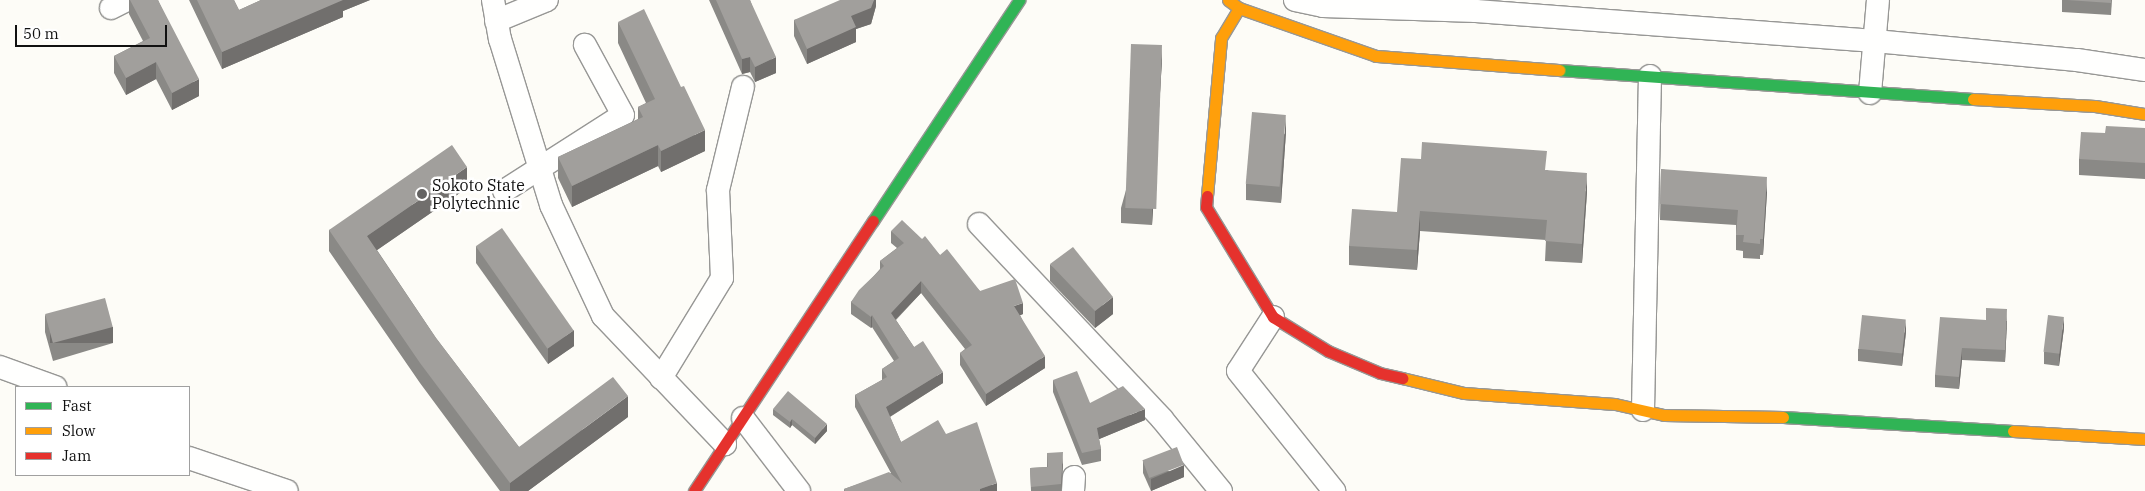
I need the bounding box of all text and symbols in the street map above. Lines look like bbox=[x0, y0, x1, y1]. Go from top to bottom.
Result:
scale bar bbox=[18, 15, 170, 47]
text: 50 m bbox=[23, 24, 59, 43]
place label: Sokoto State Polytechnic bbox=[432, 175, 525, 213]
marker: Sokoto State Polytechnic bbox=[416, 188, 428, 200]
legend bbox=[15, 386, 190, 476]
text: Fast bbox=[62, 396, 92, 415]
text: Slow bbox=[62, 421, 95, 440]
text: Jam bbox=[62, 446, 91, 465]

